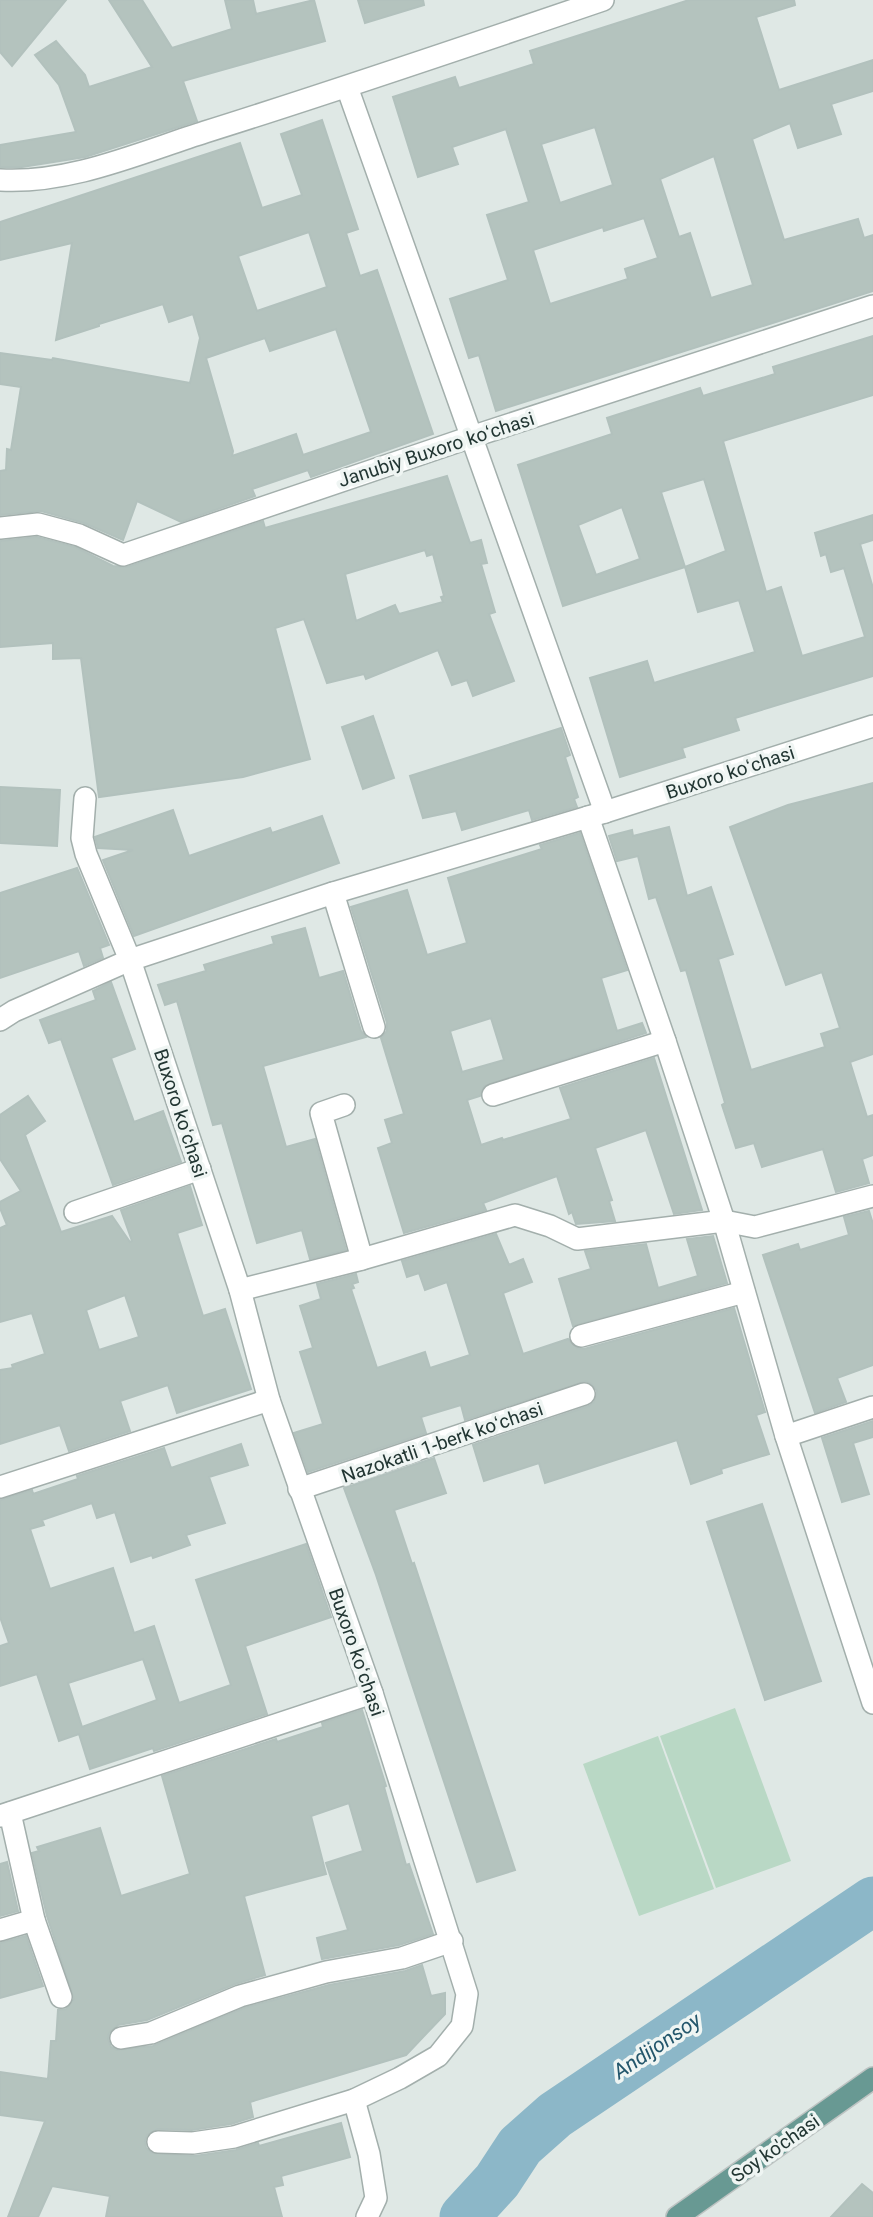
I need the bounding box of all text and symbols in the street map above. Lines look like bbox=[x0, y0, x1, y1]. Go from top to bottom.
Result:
street label: Janubiy Buxoro koʻchasi bbox=[335, 407, 537, 492]
street label: Buxoro koʻchasi bbox=[663, 741, 797, 804]
street label: Buxoro koʻchasi bbox=[149, 1046, 212, 1180]
street label: Nazokatli 1-berk koʻchasi bbox=[338, 1397, 546, 1488]
street label: Buxoro koʻchasi bbox=[324, 1585, 389, 1719]
water label: Andijonsoy bbox=[608, 2007, 706, 2085]
street label: Soy ko'chasi bbox=[727, 2109, 824, 2187]

